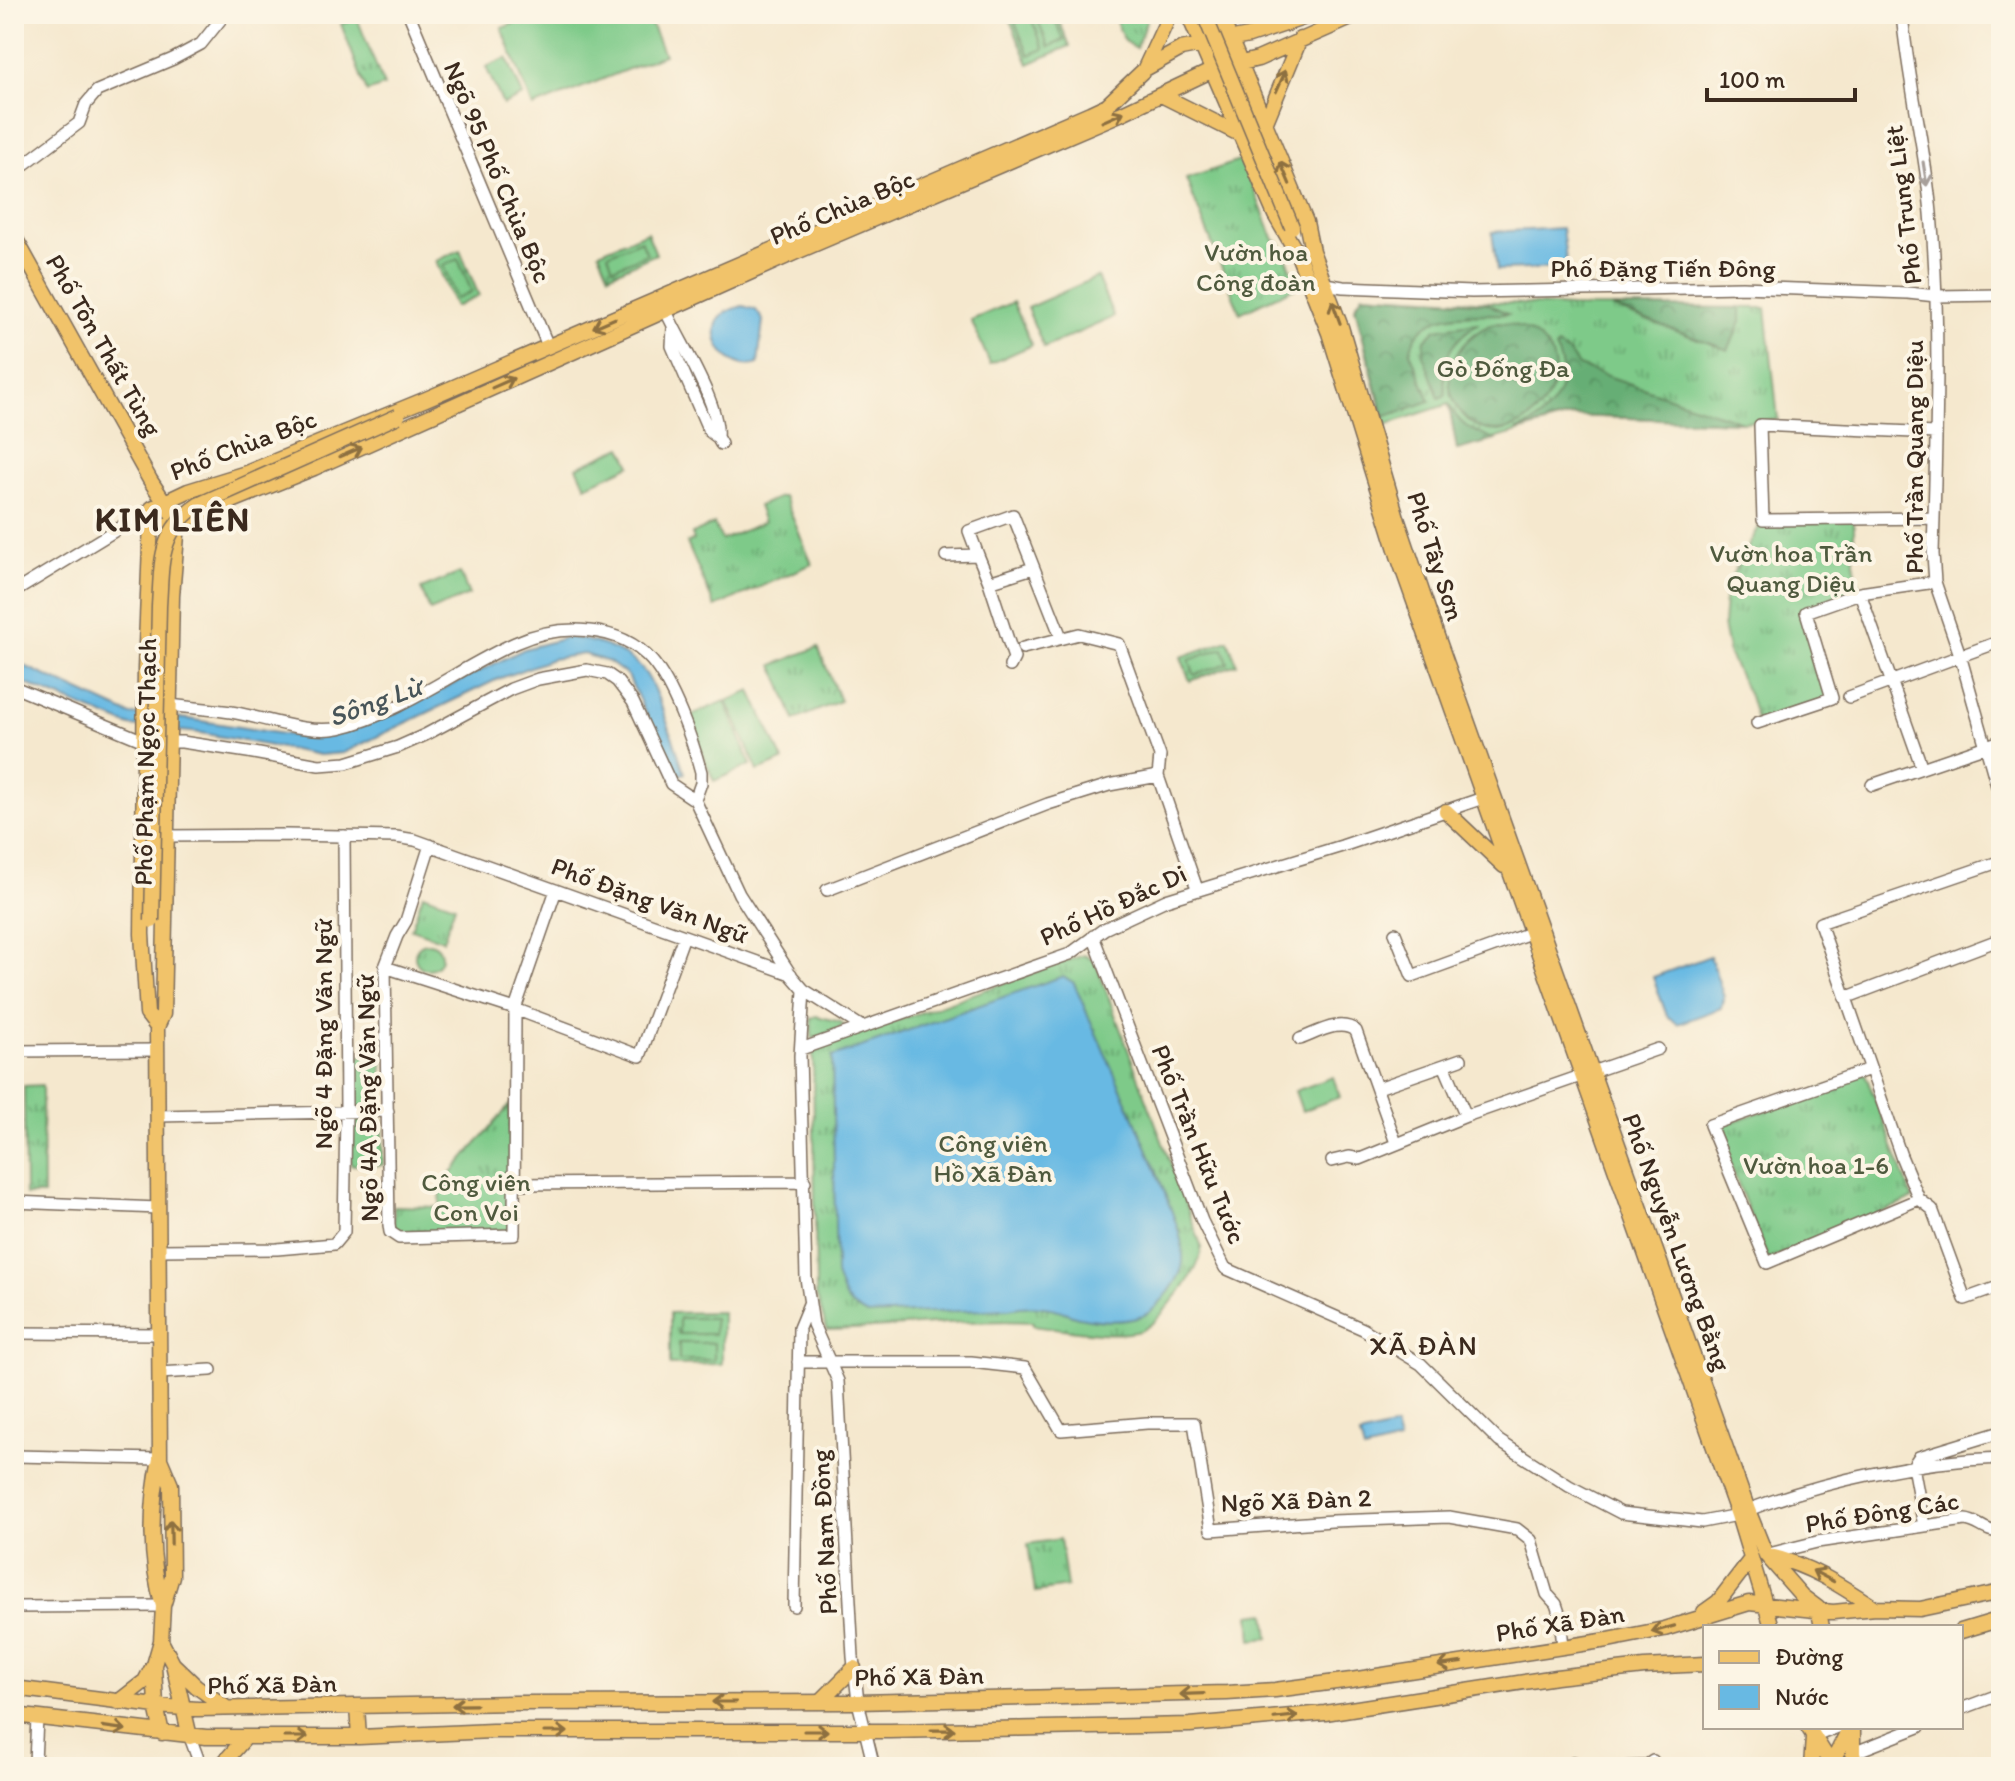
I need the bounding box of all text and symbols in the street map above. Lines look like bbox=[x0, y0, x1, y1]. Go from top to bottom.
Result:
scale bar bbox=[1707, 52, 1855, 102]
street label: Ngõ 95 Phố Chùa Bộc bbox=[437, 56, 559, 288]
text: 100 m bbox=[1719, 65, 1785, 94]
one-way arrow bbox=[1275, 69, 1290, 94]
one-way arrow bbox=[1101, 109, 1125, 124]
street label: Phố Trung Liệt bbox=[1877, 123, 1929, 287]
one-way arrow bbox=[1277, 161, 1292, 186]
one-way arrow bbox=[1918, 161, 1933, 186]
street label: Phố Chùa Bộc bbox=[765, 162, 919, 252]
park label: Vườn hoa Công đoàn bbox=[1196, 236, 1316, 298]
street label: Phố Tôn Thất Tùng bbox=[39, 248, 169, 442]
street label: Phố Đặng Tiến Đông bbox=[1550, 252, 1776, 284]
one-way arrow bbox=[1328, 300, 1342, 325]
one-way arrow bbox=[592, 317, 617, 331]
street label: Phố Trần Quang Diệu bbox=[1898, 340, 1930, 574]
park label: Gò Đống Đa bbox=[1436, 352, 1570, 384]
one-way arrow bbox=[490, 374, 515, 389]
street label: Phố Chùa Bộc bbox=[165, 402, 321, 488]
one-way arrow bbox=[338, 443, 363, 458]
street label: Phố Tây Sơn bbox=[1400, 487, 1472, 625]
district label: KIM LIÊN bbox=[95, 499, 251, 540]
park label: Vườn hoa Trần Quang Diệu bbox=[1710, 537, 1873, 599]
street label: Phố Phạm Ngọc Thạch bbox=[127, 638, 163, 886]
water label: Sông Lừ bbox=[324, 667, 430, 734]
street label: Phố Đặng Văn Ngữ bbox=[547, 849, 754, 951]
street label: Phố Hồ Đắc Di bbox=[1035, 857, 1191, 953]
street label: Ngõ 4 Đặng Văn Ngữ bbox=[307, 918, 339, 1150]
street label: Ngõ 4A Đặng Văn Ngữ bbox=[349, 973, 385, 1222]
street label: Phố Trần Hữu Tước bbox=[1144, 1040, 1254, 1248]
street label: Phố Nguyễn Lương Bằng bbox=[1615, 1109, 1739, 1376]
park label: Công viên Hồ Xã Đàn bbox=[933, 1127, 1053, 1189]
park label: Vườn hoa 1-6 bbox=[1743, 1149, 1889, 1181]
park label: Công viên Con Voi bbox=[421, 1166, 531, 1228]
district label: XÃ ĐÀN bbox=[1369, 1328, 1479, 1362]
street label: Phố Nam Đồng bbox=[804, 1448, 844, 1616]
street label: Ngõ Xã Đàn 2 bbox=[1220, 1481, 1372, 1519]
street label: Phố Đông Các bbox=[1803, 1484, 1961, 1540]
one-way arrow bbox=[163, 1519, 179, 1546]
one-way arrow bbox=[1812, 1567, 1836, 1583]
street label: Phố Xã Đàn bbox=[1493, 1597, 1627, 1649]
one-way arrow bbox=[1650, 1622, 1676, 1637]
legend bbox=[1703, 1625, 1963, 1729]
text: Đường bbox=[1775, 1642, 1844, 1671]
one-way arrow bbox=[1437, 1657, 1464, 1672]
street label: Phố Xã Đàn bbox=[854, 1659, 985, 1693]
street label: Phố Xã Đàn bbox=[207, 1667, 338, 1701]
text: Nước bbox=[1775, 1682, 1829, 1711]
one-way arrow bbox=[1179, 1686, 1206, 1701]
one-way arrow bbox=[711, 1694, 738, 1710]
one-way arrow bbox=[451, 1697, 478, 1712]
one-way arrow bbox=[1272, 1710, 1299, 1725]
one-way arrow bbox=[101, 1721, 126, 1736]
one-way arrow bbox=[929, 1722, 956, 1738]
one-way arrow bbox=[802, 1723, 829, 1739]
one-way arrow bbox=[542, 1724, 569, 1740]
one-way arrow bbox=[282, 1729, 309, 1745]

